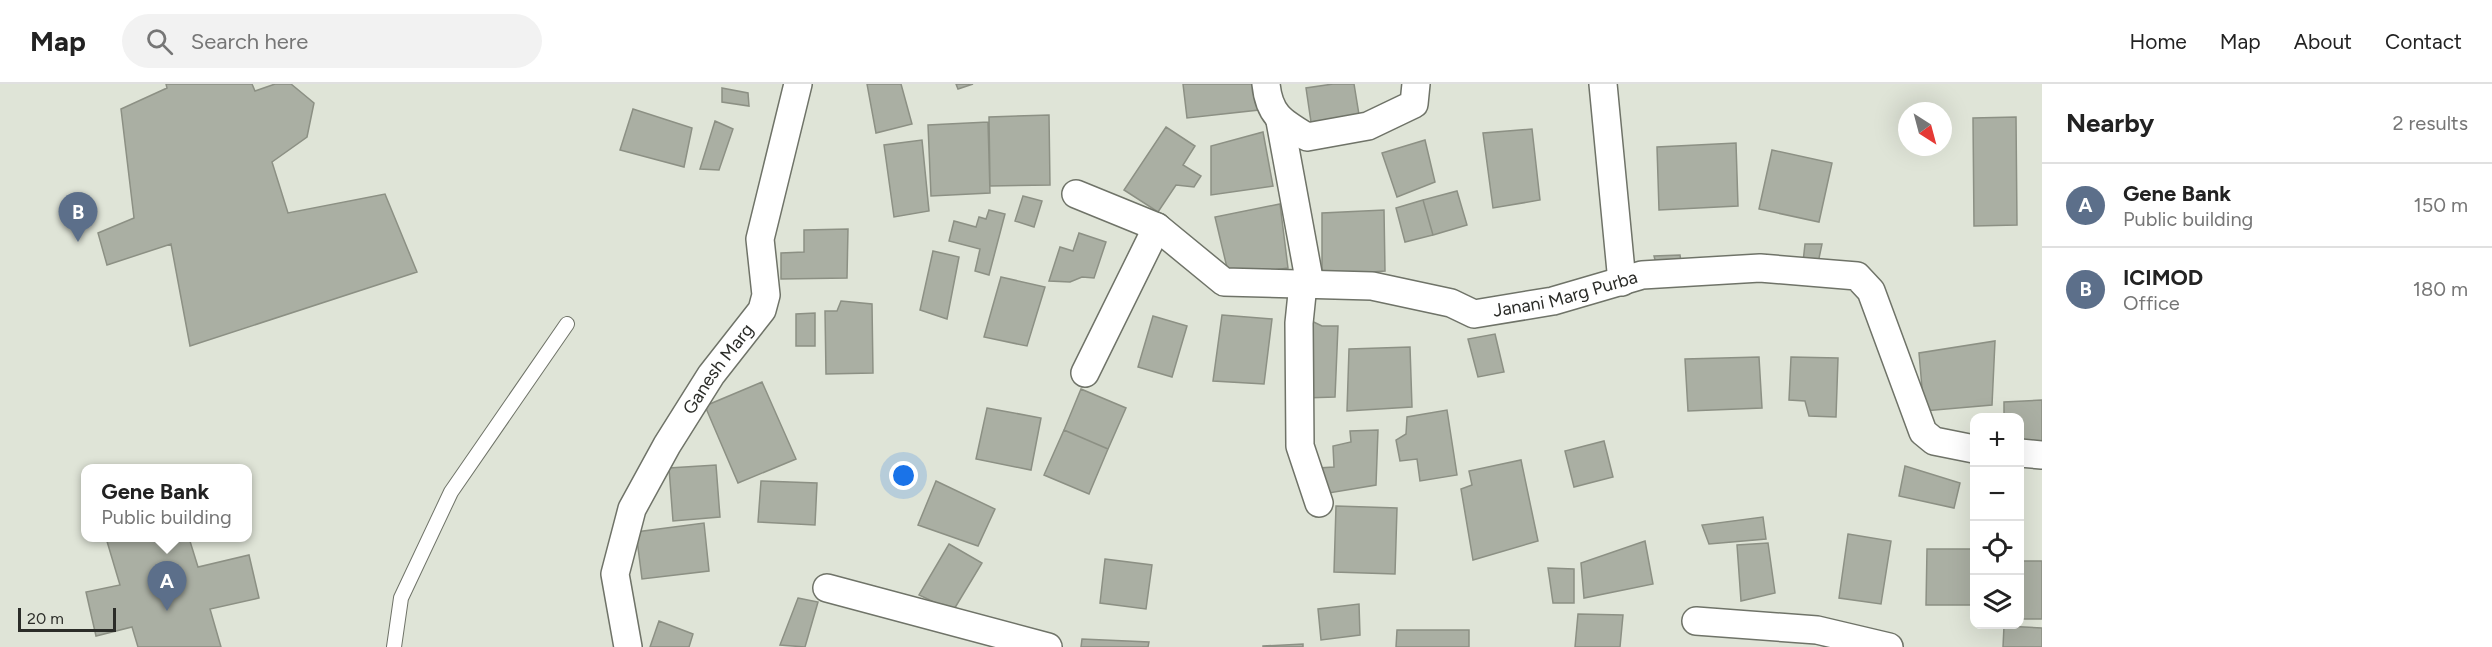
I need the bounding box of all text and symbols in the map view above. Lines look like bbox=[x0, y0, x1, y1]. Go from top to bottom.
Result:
search box bbox=[122, 14, 542, 68]
text: Map bbox=[30, 24, 86, 58]
icon: search bbox=[143, 25, 176, 58]
text: Search here bbox=[191, 28, 308, 55]
text: Home bbox=[2130, 29, 2187, 54]
text: Map bbox=[2220, 29, 2261, 54]
text: About bbox=[2294, 29, 2352, 54]
text: Contact bbox=[2385, 29, 2462, 54]
north arrow bbox=[1898, 102, 1952, 156]
text: Nearby bbox=[2066, 107, 2154, 139]
text: 2 results bbox=[2392, 111, 2468, 135]
text: Gene Bank bbox=[2123, 180, 2231, 207]
pin: B bbox=[58, 192, 98, 242]
text: A bbox=[2078, 193, 2093, 217]
text: 150 m bbox=[2413, 193, 2468, 217]
text: Public building bbox=[2123, 207, 2253, 231]
text: ICIMOD bbox=[2123, 264, 2203, 291]
street label: Janani Marg Purba bbox=[1491, 266, 1640, 322]
text: B bbox=[2079, 277, 2092, 301]
text: 180 m bbox=[2413, 277, 2468, 301]
text: Office bbox=[2123, 291, 2180, 315]
street label: Ganesh Marg bbox=[678, 319, 758, 418]
map controls bbox=[1970, 413, 2024, 629]
button: + bbox=[1970, 413, 2024, 467]
your location bbox=[889, 461, 918, 490]
popup bbox=[81, 464, 252, 542]
button: − bbox=[1970, 467, 2024, 521]
text: Gene Bank bbox=[101, 478, 209, 505]
text: Public building bbox=[101, 505, 232, 529]
button: locate bbox=[1970, 521, 2024, 575]
pin: A bbox=[148, 562, 186, 611]
button: layers bbox=[1970, 575, 2024, 629]
scale bar bbox=[18, 605, 116, 632]
text: 20 m bbox=[27, 609, 64, 628]

